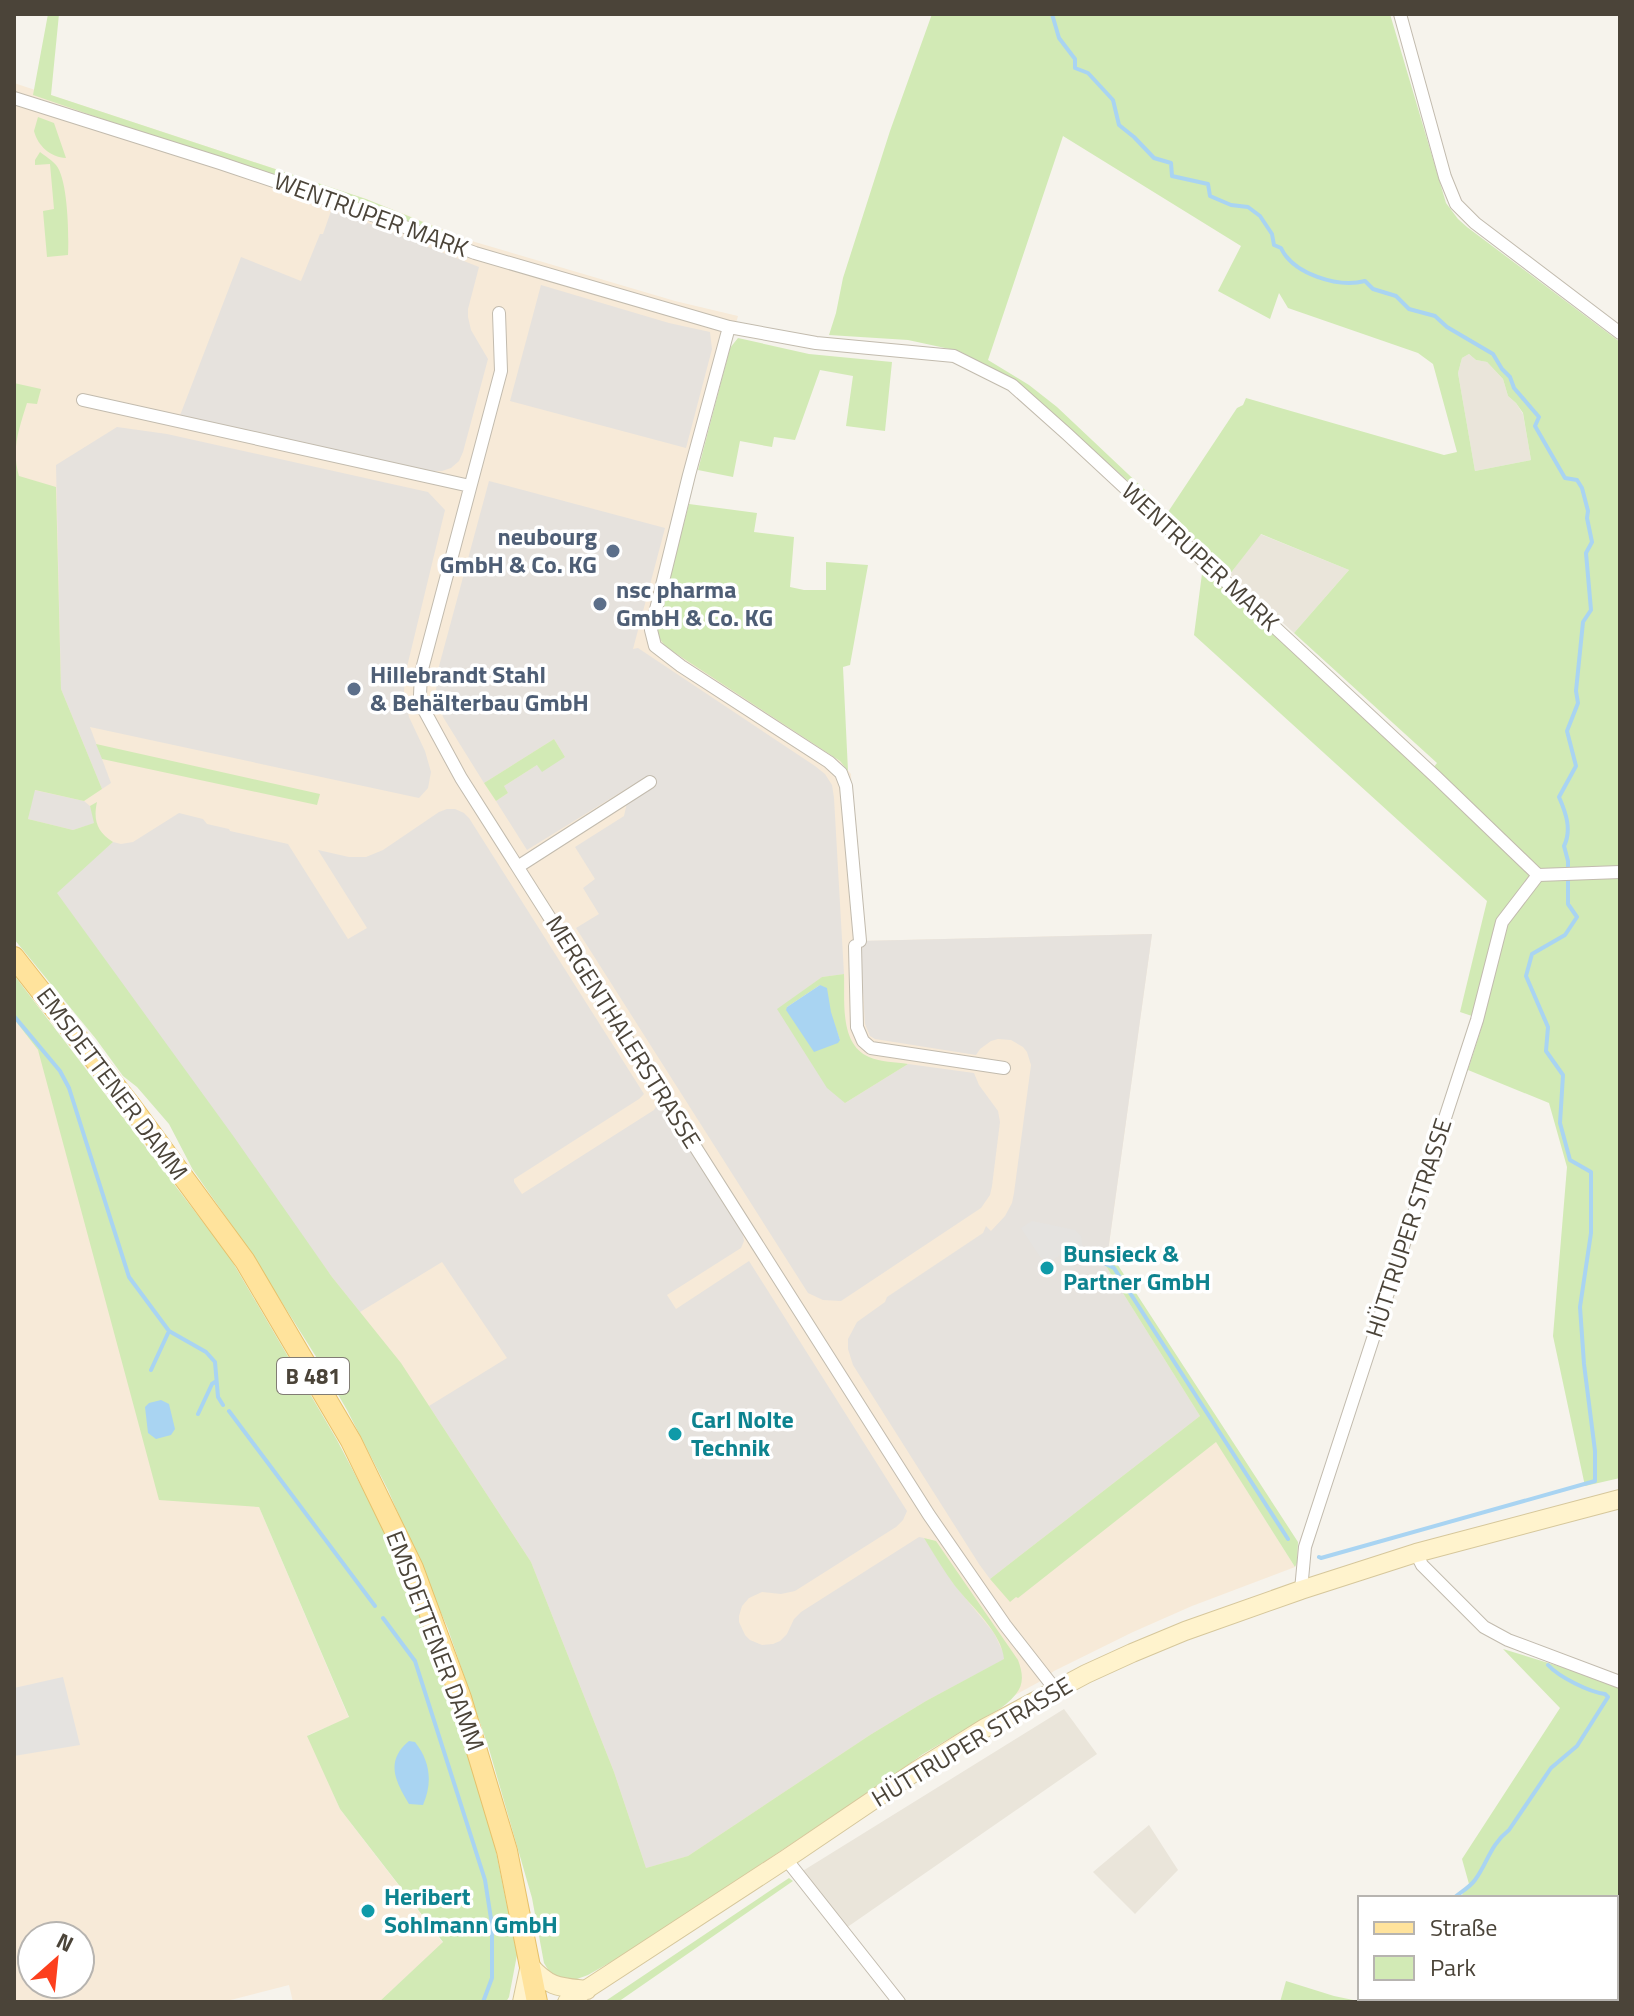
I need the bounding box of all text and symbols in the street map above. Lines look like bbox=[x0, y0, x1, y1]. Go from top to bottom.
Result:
street label: WENTRUPER MARK bbox=[269, 162, 474, 266]
street label: WENTRUPER MARK bbox=[1114, 474, 1288, 639]
place label: neubourg GmbH & Co. KG bbox=[440, 518, 597, 582]
marker: neubourg GmbH & Co. KG bbox=[604, 542, 622, 560]
place label: nsc pharma GmbH & Co. KG bbox=[616, 571, 773, 635]
marker: nsc pharma GmbH & Co. KG bbox=[591, 595, 609, 613]
place label: Hillebrandt Stahl & Behälterbau GmbH bbox=[370, 656, 589, 720]
marker: Hillebrandt Stahl & Behälterbau GmbH bbox=[345, 680, 363, 698]
street label: MERGENTHALERSTRASSE bbox=[537, 908, 710, 1155]
street label: EMSDETTENER DAMM bbox=[28, 980, 197, 1187]
street label: HÜTTRUPER STRASSE bbox=[1356, 1114, 1460, 1342]
place label: Bunsieck & Partner GmbH bbox=[1063, 1235, 1211, 1299]
marker: Bunsieck & Partner GmbH bbox=[1038, 1259, 1056, 1277]
road number: B 481 bbox=[277, 1358, 349, 1394]
place label: Carl Nolte Technik bbox=[691, 1401, 794, 1465]
marker: Carl Nolte Technik bbox=[666, 1425, 684, 1443]
street label: EMSDETTENER DAMM bbox=[377, 1525, 494, 1756]
street label: HÜTTRUPER STRASSE bbox=[864, 1667, 1079, 1815]
place label: Heribert Sohlmann GmbH bbox=[384, 1878, 558, 1942]
legend bbox=[1358, 1896, 1618, 2000]
marker: Heribert Sohlmann GmbH bbox=[359, 1902, 377, 1920]
text: Straße bbox=[1430, 1909, 1497, 1945]
north arrow bbox=[16, 1920, 96, 2000]
text: N bbox=[51, 1924, 80, 1961]
text: Park bbox=[1430, 1949, 1476, 1985]

